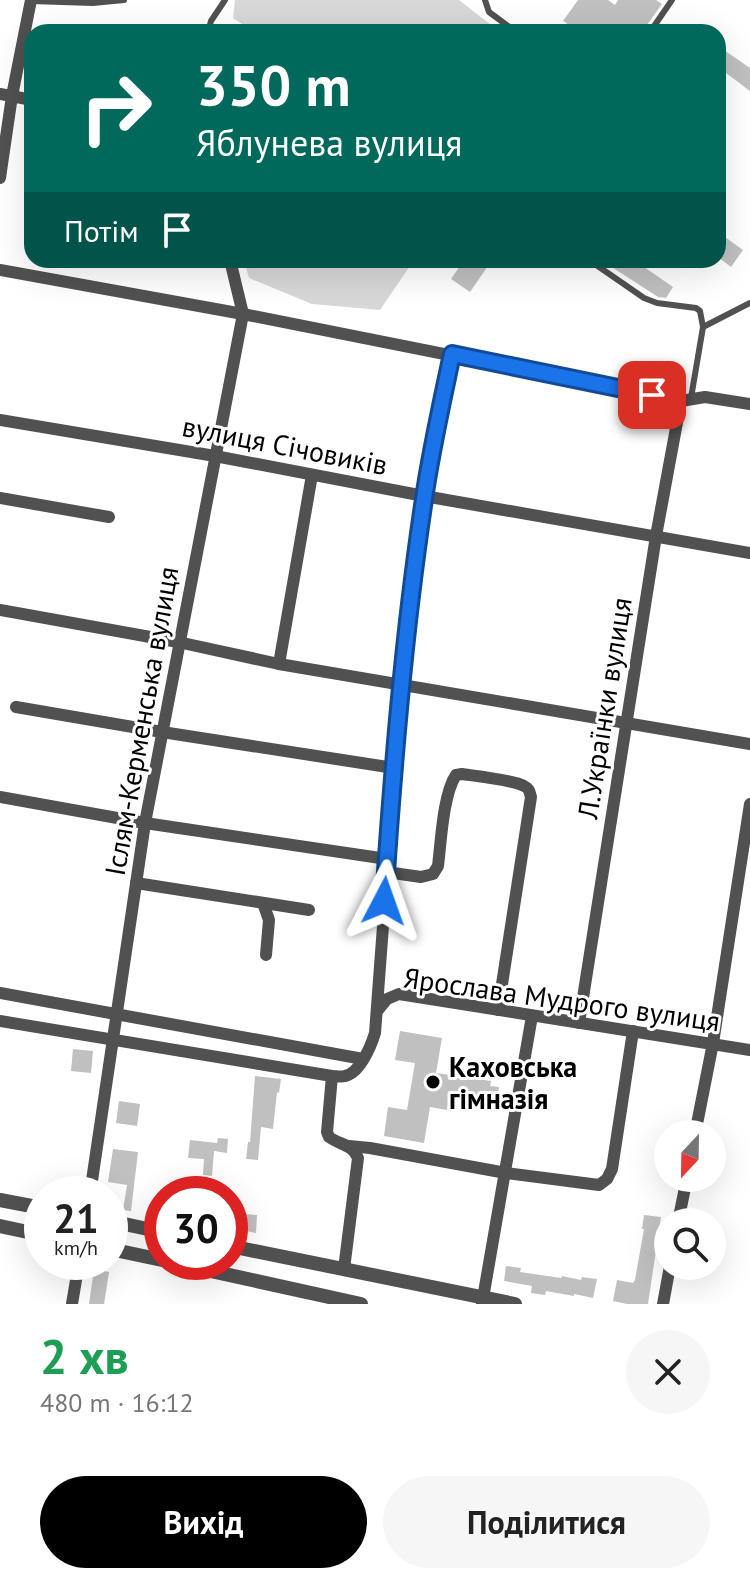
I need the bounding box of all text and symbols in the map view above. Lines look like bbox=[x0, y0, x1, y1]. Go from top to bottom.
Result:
text: 350 m bbox=[196, 49, 351, 121]
icon: right bbox=[64, 56, 168, 160]
text: Яблунева вулиця bbox=[196, 119, 462, 166]
icon: arrive bbox=[155, 208, 199, 252]
text: Потім bbox=[64, 211, 139, 250]
pin bbox=[618, 361, 686, 429]
icon: arrive bbox=[630, 373, 674, 417]
street label: вулиця Січовиків bbox=[179, 407, 391, 483]
street label: Іслям-Керменська вулиця bbox=[96, 564, 186, 878]
street label: Л.Українки вулиця bbox=[568, 595, 640, 822]
position arrow bbox=[342, 859, 426, 943]
street label: Ярослава Мудрого вулиця bbox=[401, 958, 723, 1040]
place label: Каховська гімназія bbox=[449, 1048, 577, 1117]
marker: Каховська гімназія bbox=[424, 1073, 442, 1091]
north arrow bbox=[654, 1120, 726, 1192]
map controls bbox=[654, 1120, 726, 1280]
speed limit sign: 30 bbox=[144, 1176, 248, 1280]
text: 21 bbox=[53, 1192, 99, 1244]
button: search bbox=[654, 1208, 726, 1280]
text: km/h bbox=[54, 1235, 98, 1261]
text: 2 хв bbox=[40, 1325, 129, 1387]
button: close bbox=[626, 1330, 710, 1414]
text: 480 m · 16:12 bbox=[40, 1386, 194, 1419]
button: Вихід bbox=[40, 1476, 367, 1568]
button: Поділитися bbox=[383, 1476, 710, 1568]

